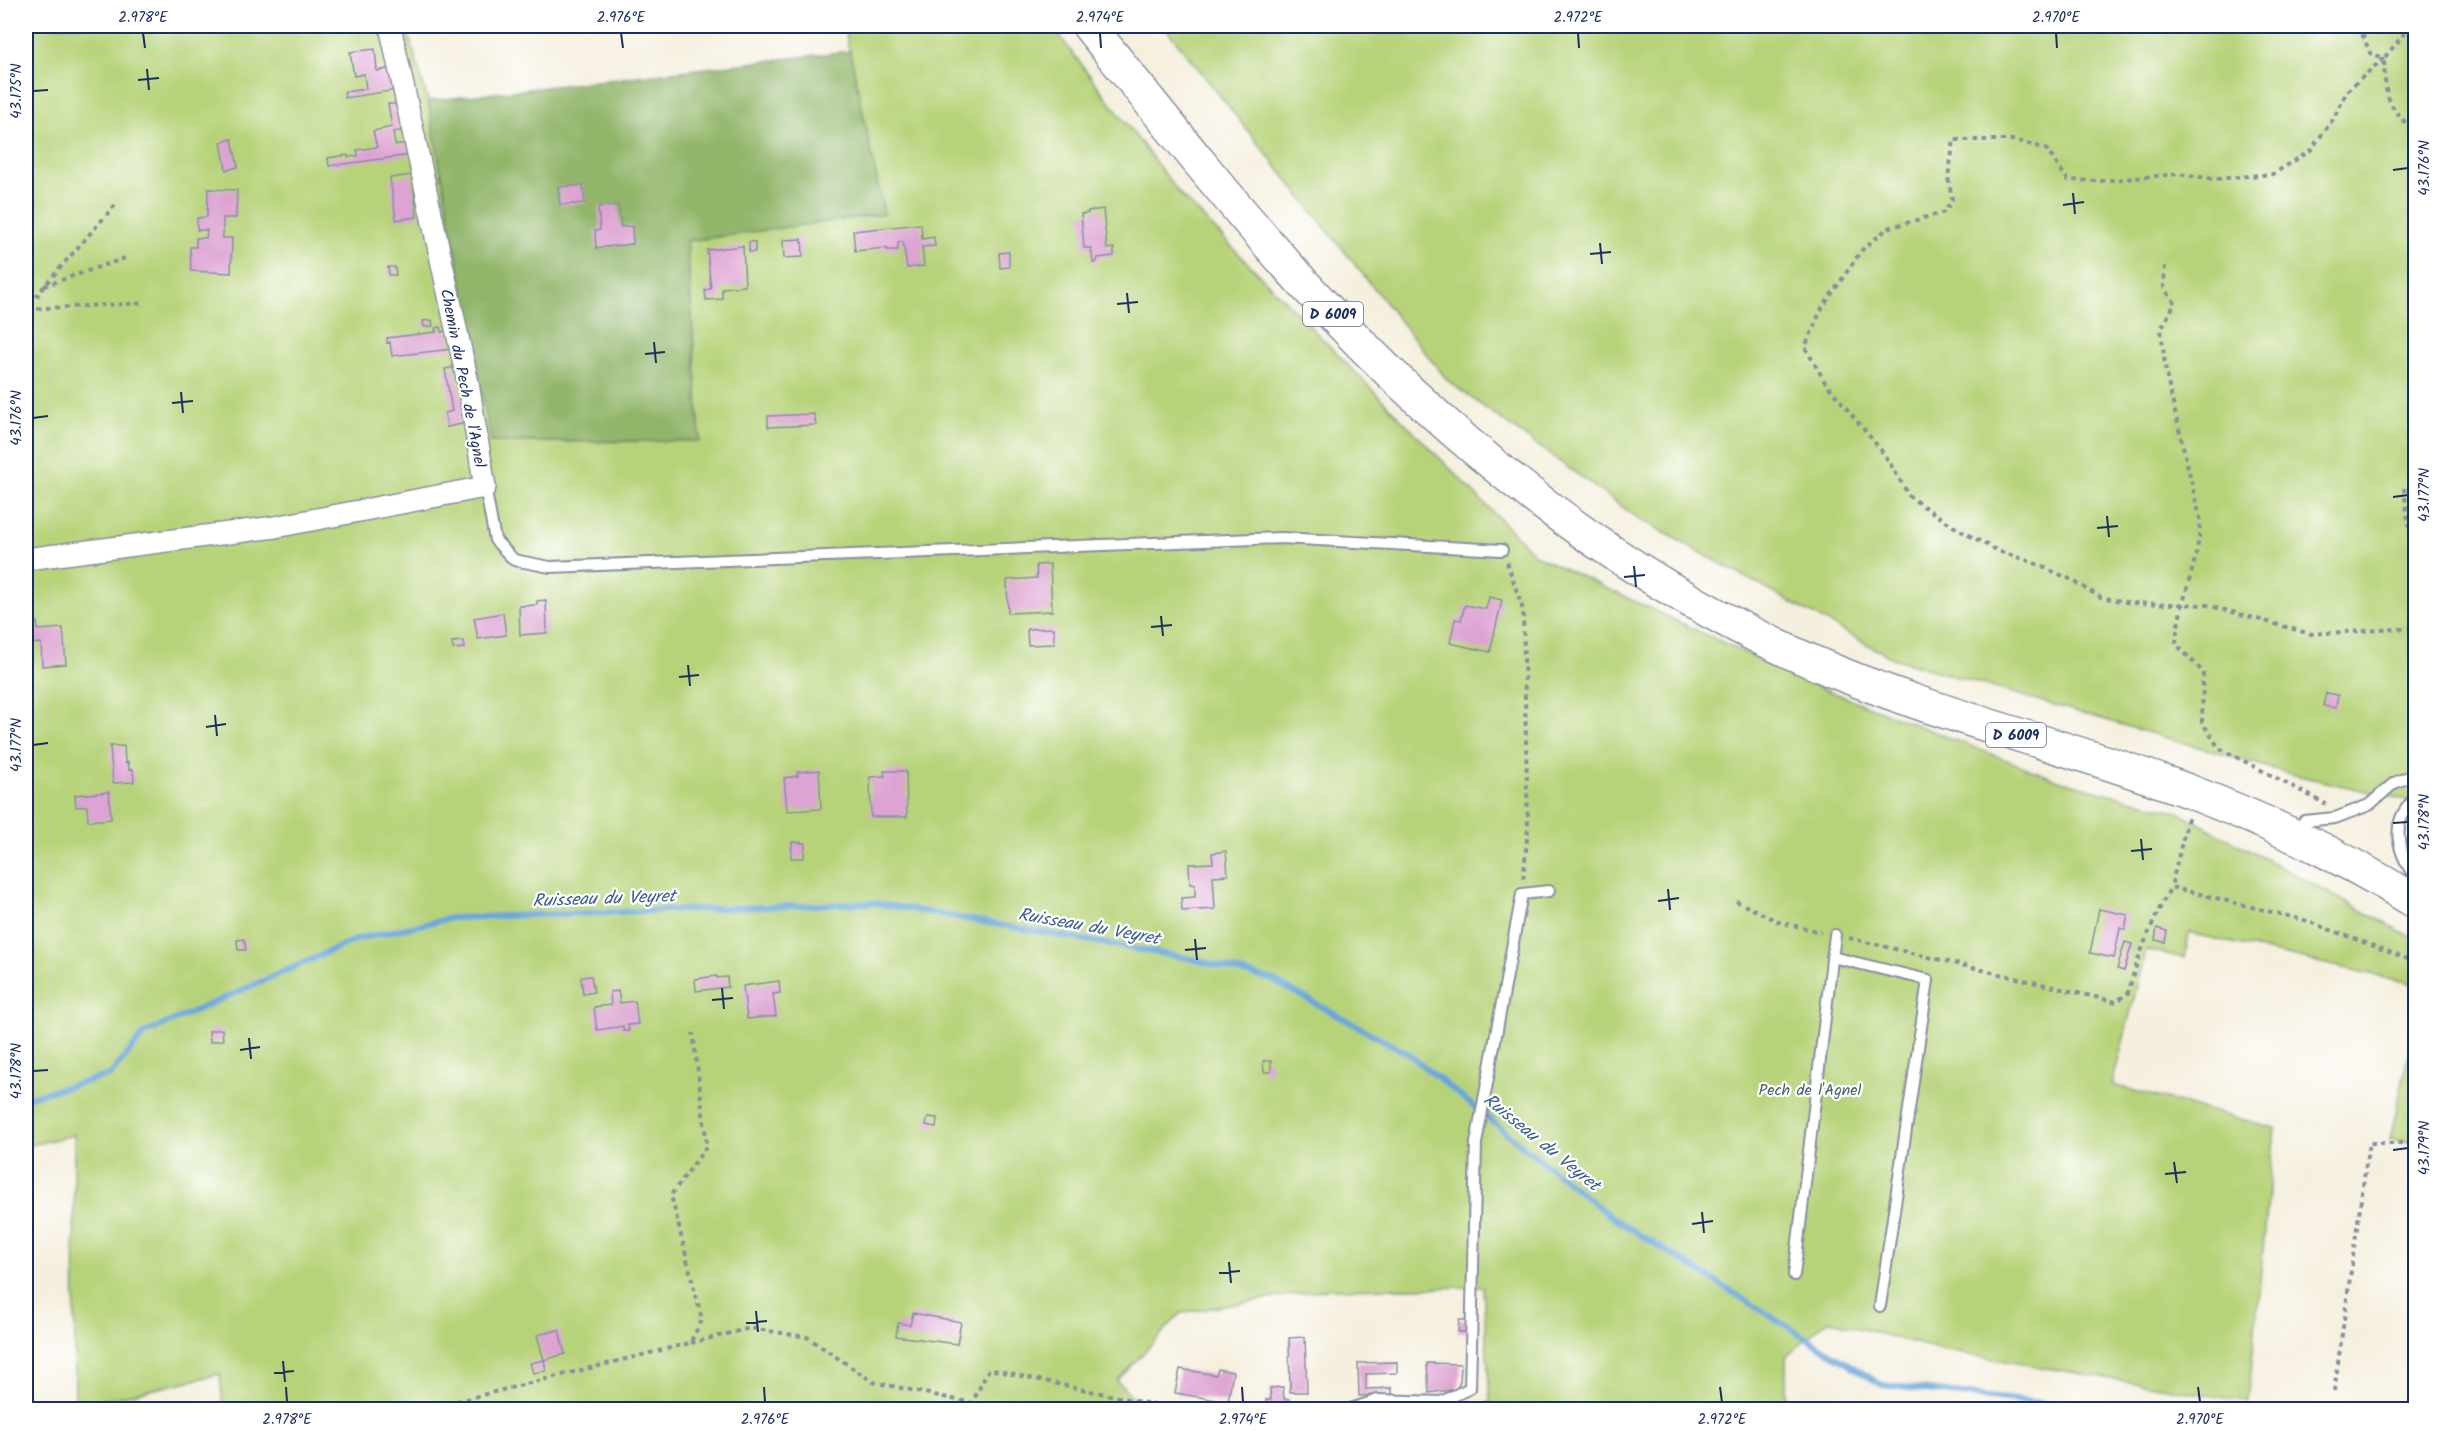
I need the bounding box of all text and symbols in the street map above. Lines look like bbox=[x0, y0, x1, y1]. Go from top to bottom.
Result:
text: 2.978°E bbox=[118, 6, 169, 30]
text: 2.976°E bbox=[597, 6, 647, 30]
text: 2.974°E bbox=[1076, 6, 1126, 30]
text: 2.972°E bbox=[1553, 6, 1604, 30]
text: 2.970°E bbox=[2032, 6, 2081, 30]
text: 43.175°N bbox=[5, 63, 29, 119]
text: 43.176°N bbox=[2413, 140, 2437, 196]
street label: Chemin du Pech de l'Agnel bbox=[433, 287, 492, 470]
road number: D 6009 bbox=[1303, 302, 1363, 326]
text: 43.176°N bbox=[5, 390, 29, 446]
text: 43.177°N bbox=[2413, 468, 2437, 522]
text: 43.177°N bbox=[5, 718, 29, 772]
road number: D 6009 bbox=[1986, 723, 2046, 747]
text: 43.178°N bbox=[2413, 794, 2437, 850]
water label: Ruisseau du Veyret bbox=[532, 882, 679, 916]
water label: Ruisseau du Veyret bbox=[1016, 901, 1165, 955]
text: 43.178°N bbox=[5, 1043, 29, 1099]
park label: Pech de l'Agnel bbox=[1759, 1078, 1861, 1103]
water label: Ruisseau du Veyret bbox=[1476, 1087, 1608, 1201]
text: 43.179°N bbox=[2413, 1121, 2437, 1175]
text: 2.978°E bbox=[262, 1408, 313, 1432]
text: 2.976°E bbox=[741, 1408, 791, 1432]
text: 2.974°E bbox=[1219, 1408, 1269, 1432]
text: 2.972°E bbox=[1697, 1408, 1748, 1432]
text: 2.970°E bbox=[2176, 1408, 2225, 1432]

